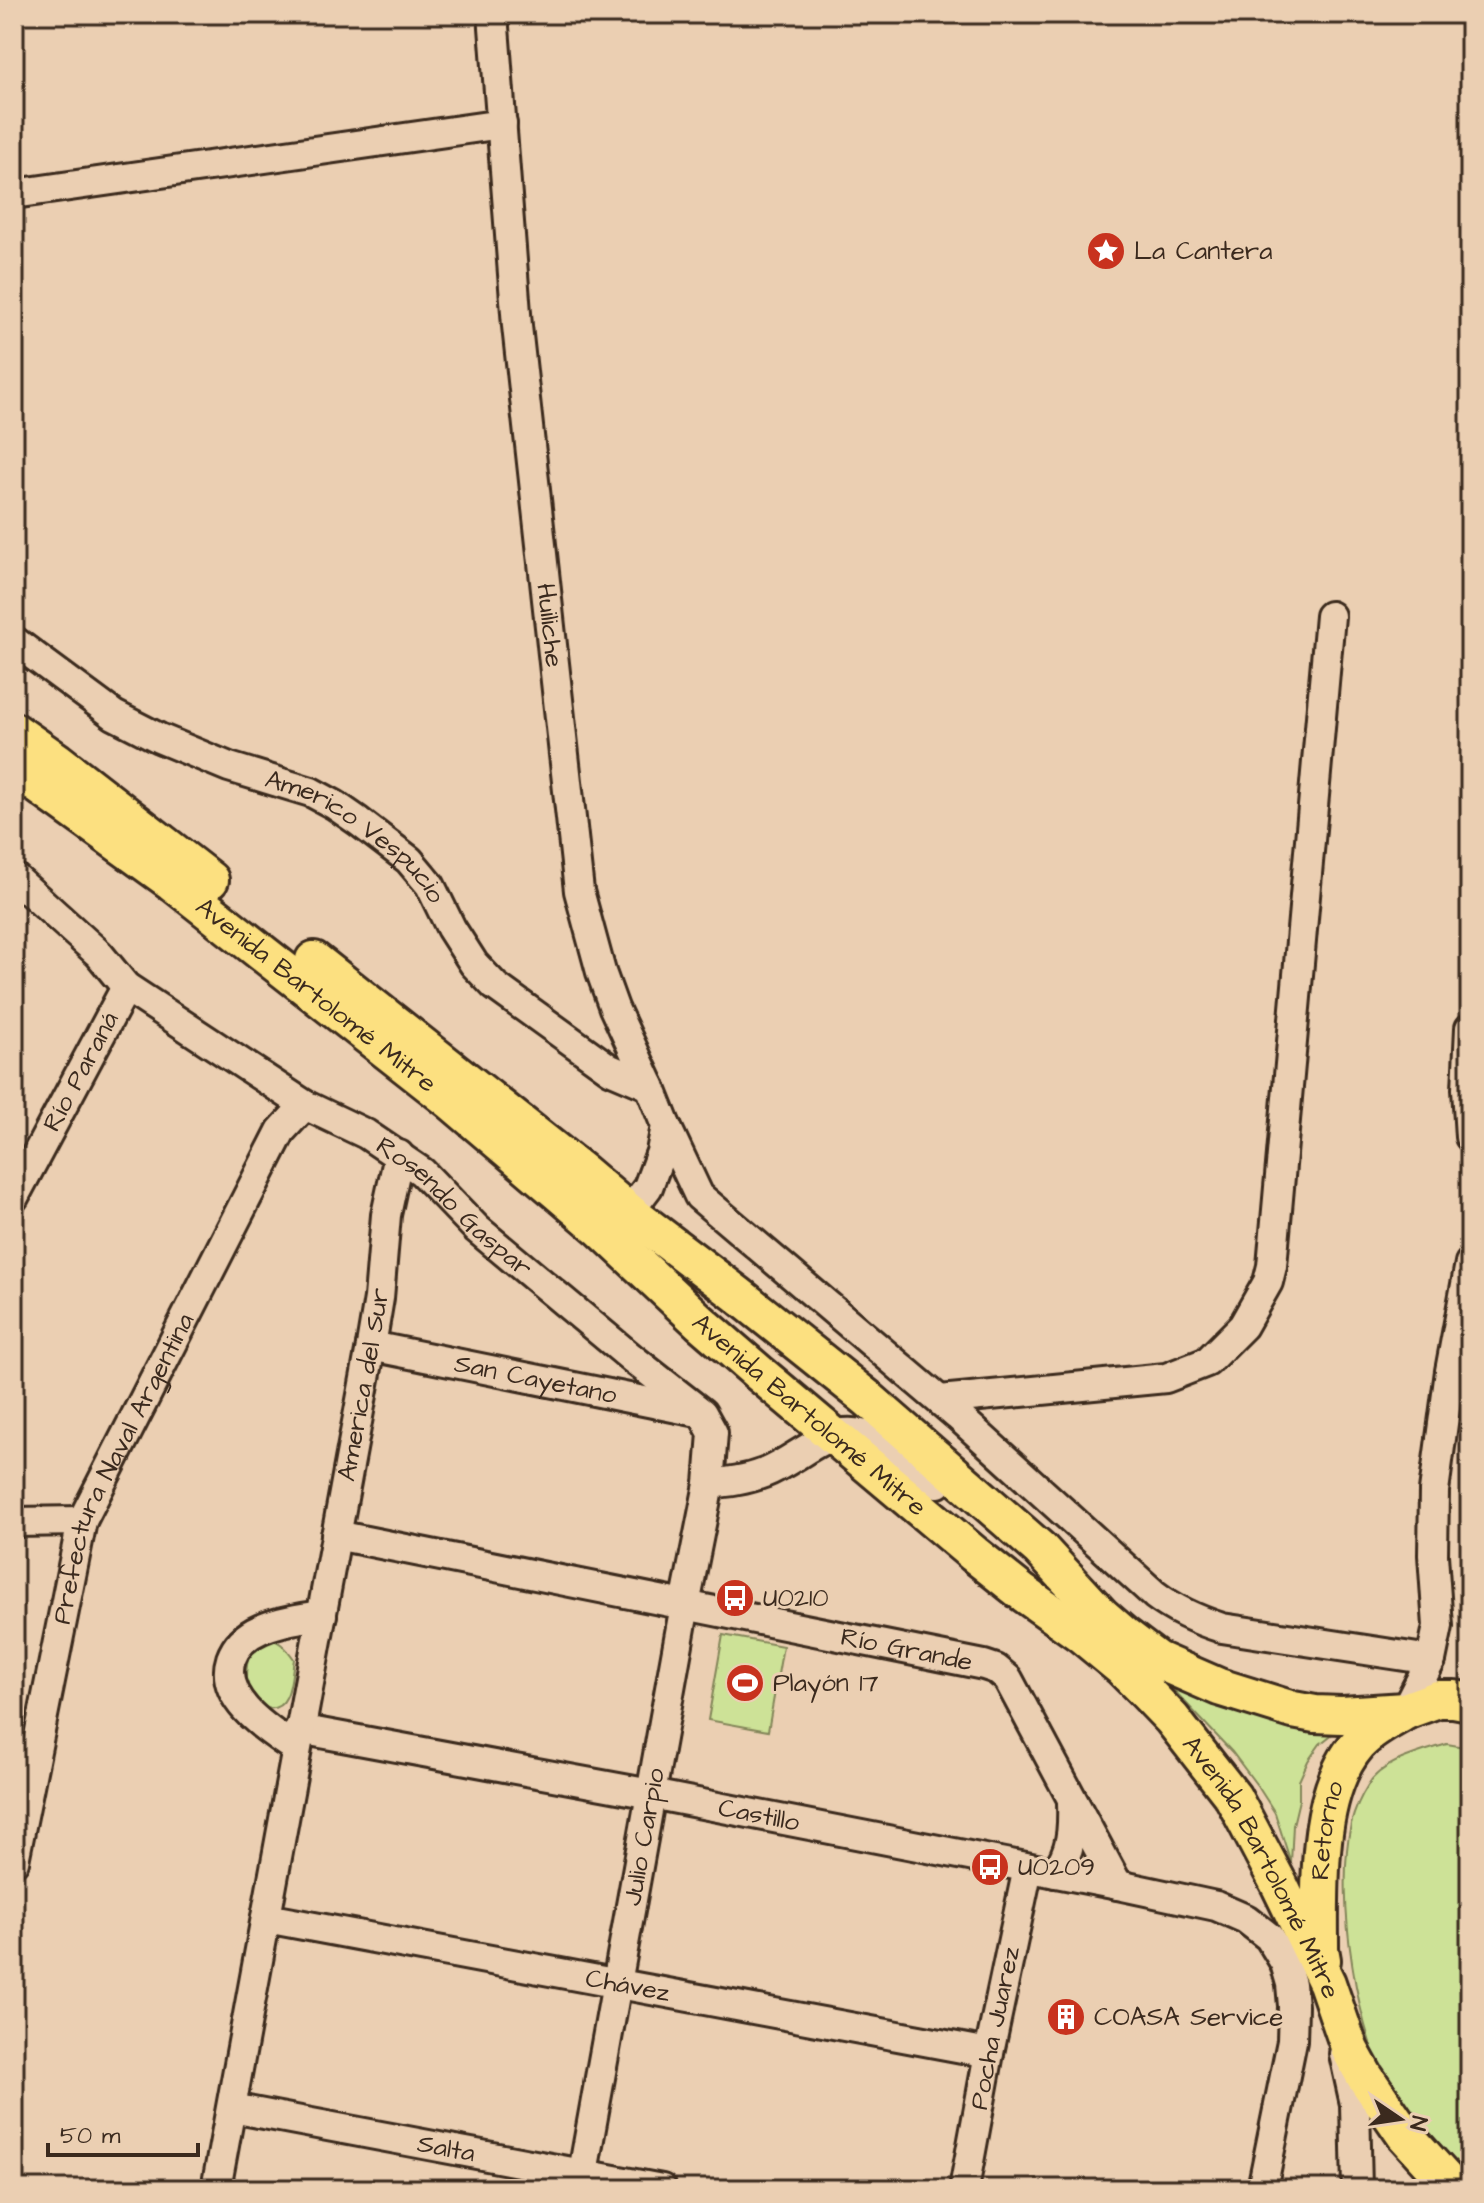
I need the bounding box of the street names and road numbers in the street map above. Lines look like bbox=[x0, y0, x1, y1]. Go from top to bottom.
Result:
street label: Huiliche bbox=[527, 581, 572, 669]
street label: Americo Vespucio bbox=[261, 761, 454, 909]
street label: Avenida Bartolomé Mitre bbox=[188, 889, 444, 1101]
street label: Río Paraná bbox=[34, 1005, 128, 1138]
street label: Rosendo Gaspar bbox=[369, 1128, 540, 1286]
street label: America del Sur bbox=[329, 1287, 398, 1484]
street label: Avenida Bartolomé Mitre bbox=[684, 1305, 934, 1525]
street label: Prefectura Naval Argentina bbox=[44, 1307, 203, 1627]
street label: San Cayetano bbox=[451, 1345, 620, 1413]
street label: Río Grande bbox=[838, 1619, 976, 1680]
street label: Avenida Bartolomé Mitre bbox=[1174, 1728, 1349, 2003]
street label: Julio Carpio bbox=[614, 1765, 674, 1909]
street label: Retorno bbox=[1302, 1776, 1353, 1881]
street label: Castillo bbox=[715, 1790, 803, 1841]
street label: Pocha Juarez bbox=[961, 1943, 1029, 2112]
street label: Chávez bbox=[583, 1960, 673, 2011]
street label: Salta bbox=[415, 2125, 478, 2171]

